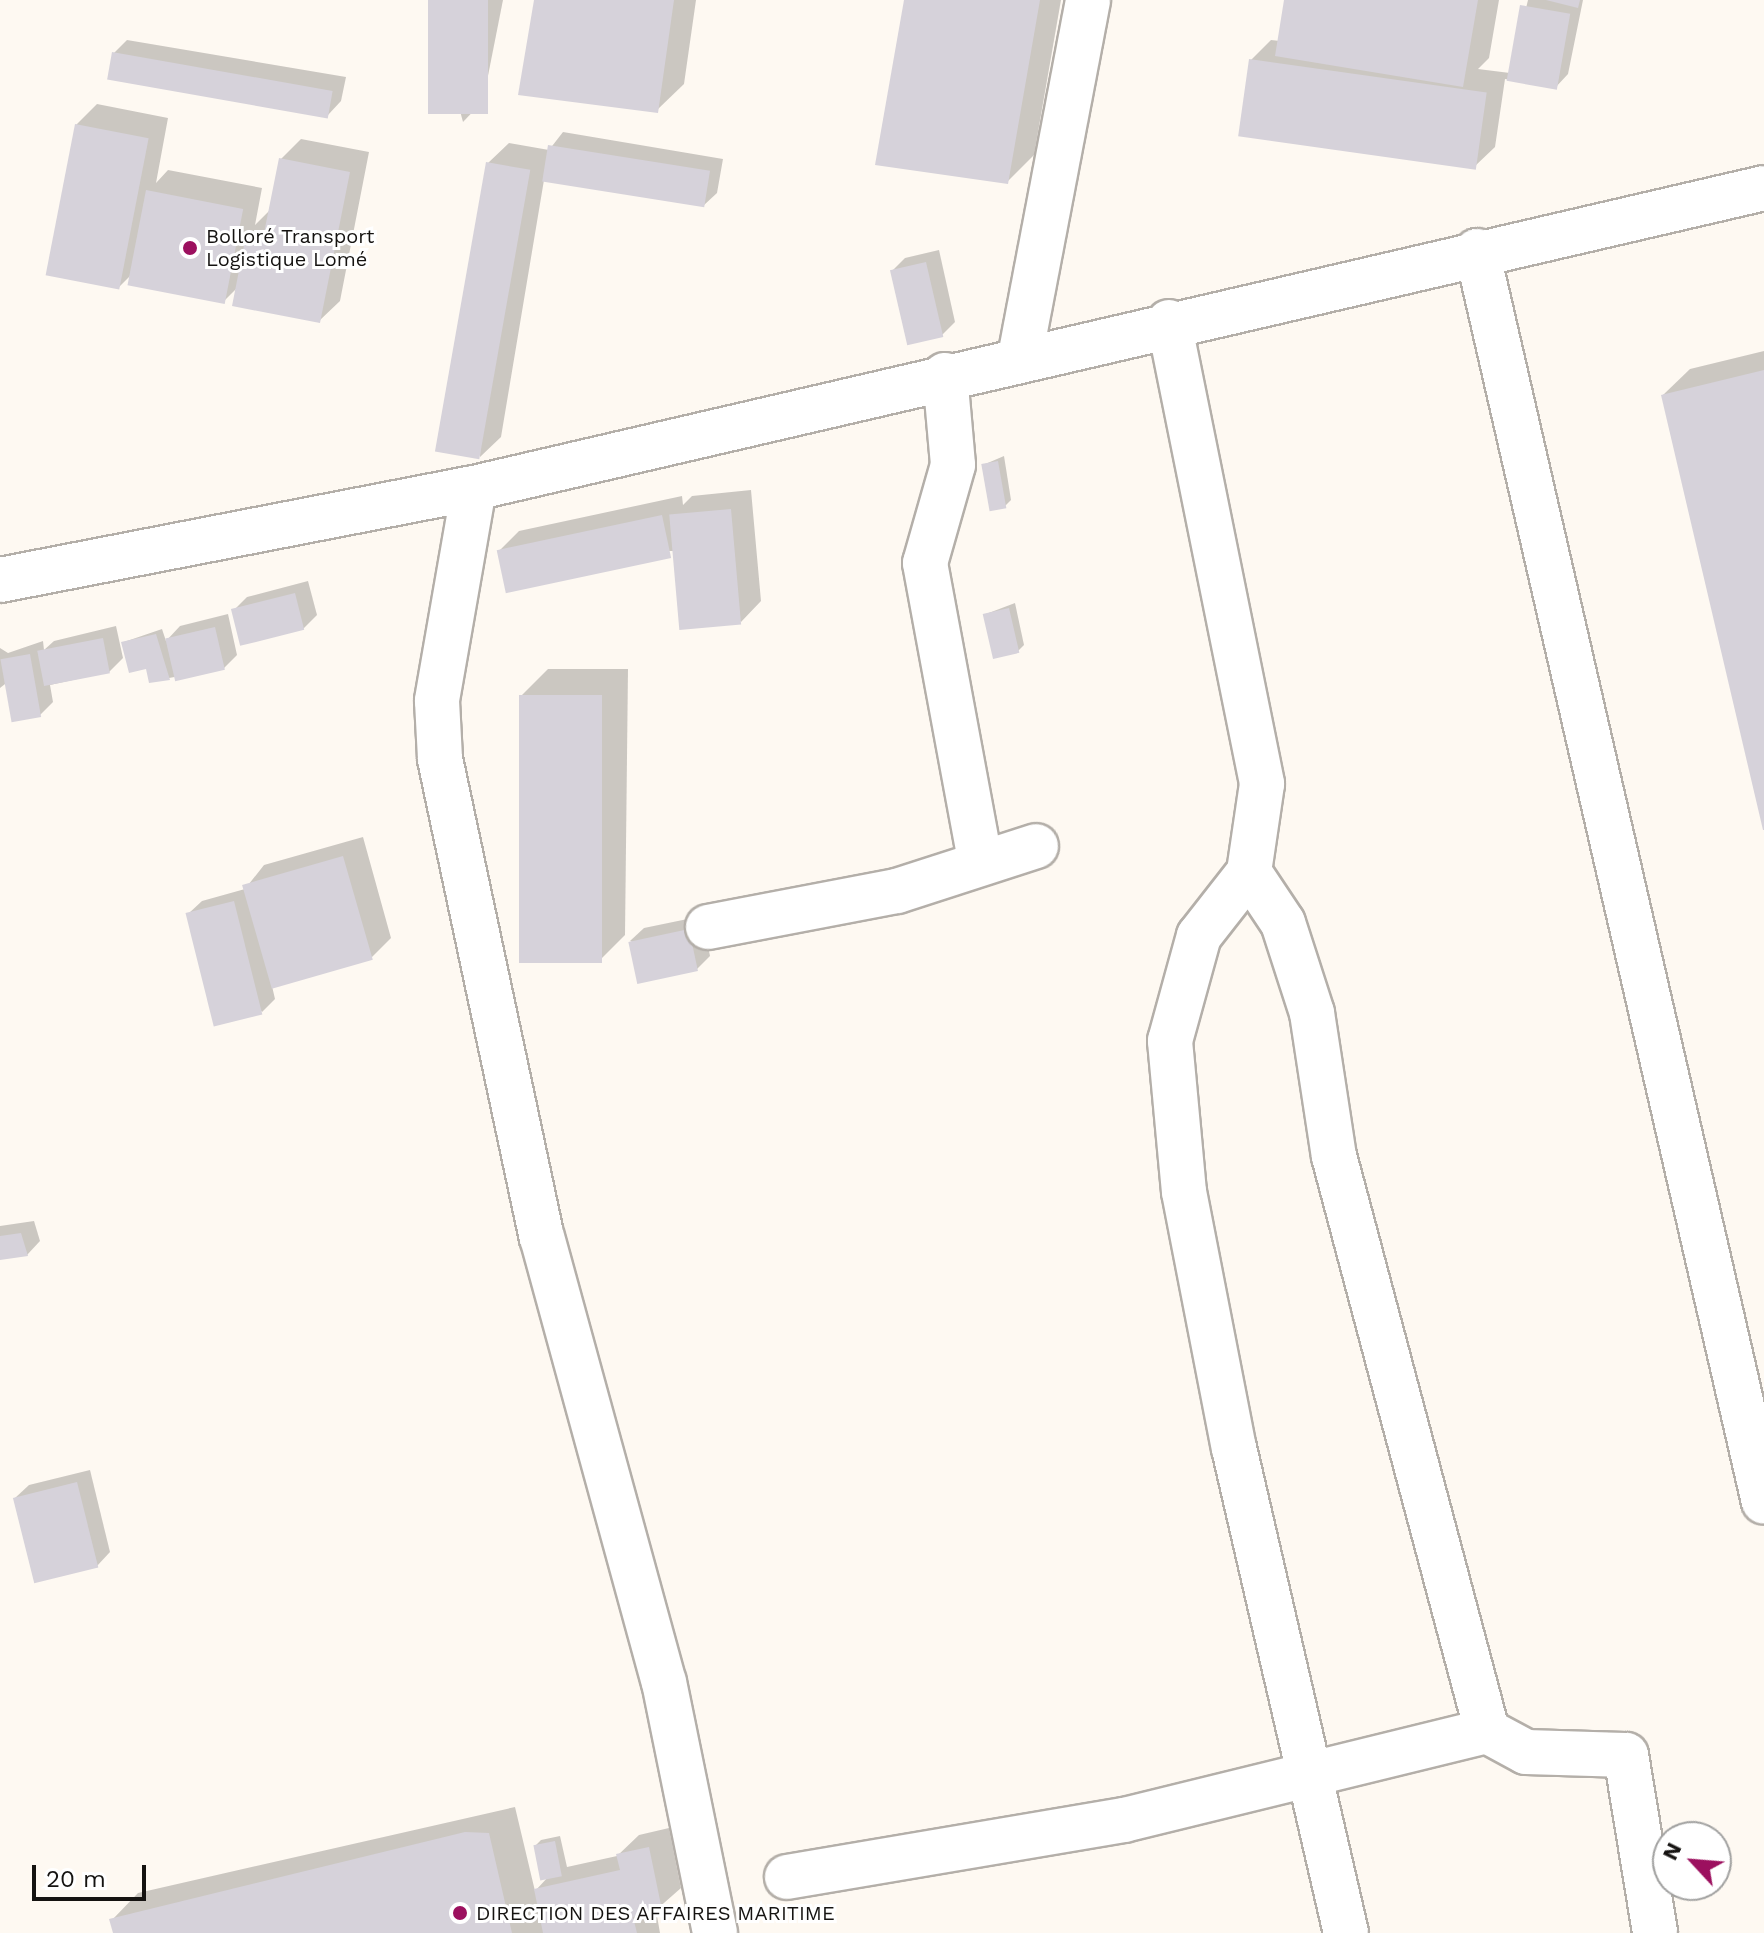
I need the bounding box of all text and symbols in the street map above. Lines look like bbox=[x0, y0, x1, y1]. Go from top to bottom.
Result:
place label: Bolloré Transport Logistique Lomé bbox=[206, 224, 375, 271]
marker: Bolloré Transport Logistique Lomé bbox=[181, 239, 199, 257]
north arrow bbox=[1652, 1821, 1732, 1901]
text: N bbox=[1657, 1838, 1687, 1864]
scale bar bbox=[36, 1849, 150, 1899]
text: 20 m bbox=[46, 1865, 106, 1893]
place label: DIRECTION DES AFFAIRES MARITIME bbox=[476, 1901, 835, 1925]
marker: DIRECTION DES AFFAIRES MARITIME bbox=[451, 1904, 469, 1922]

